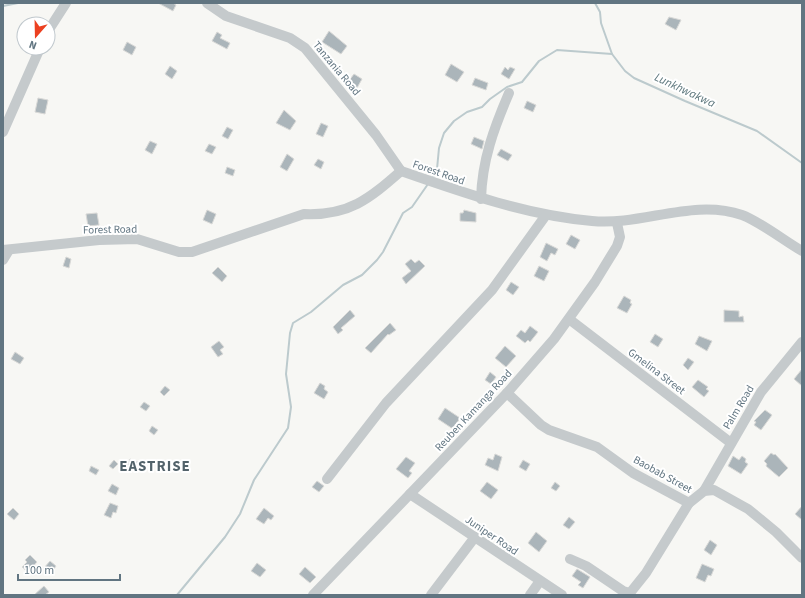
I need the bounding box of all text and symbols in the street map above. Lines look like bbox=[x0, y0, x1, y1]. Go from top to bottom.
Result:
north arrow bbox=[16, 16, 56, 56]
text: N bbox=[27, 37, 39, 53]
street label: Tanzania Road bbox=[309, 38, 364, 99]
water label: Lunkhwakwa bbox=[652, 69, 719, 112]
street label: Forest Road bbox=[411, 157, 467, 188]
street label: Forest Road bbox=[83, 222, 137, 237]
street label: Gmelina Street bbox=[625, 345, 689, 398]
street label: Reuben Kamanga Road bbox=[432, 366, 515, 454]
street label: Palm Road bbox=[719, 382, 757, 432]
street label: Baobab Street bbox=[631, 452, 695, 497]
district label: EASTRISE bbox=[119, 456, 191, 477]
street label: Juniper Road bbox=[462, 512, 521, 559]
scale bar bbox=[18, 556, 120, 582]
text: 100 m bbox=[24, 562, 54, 579]

